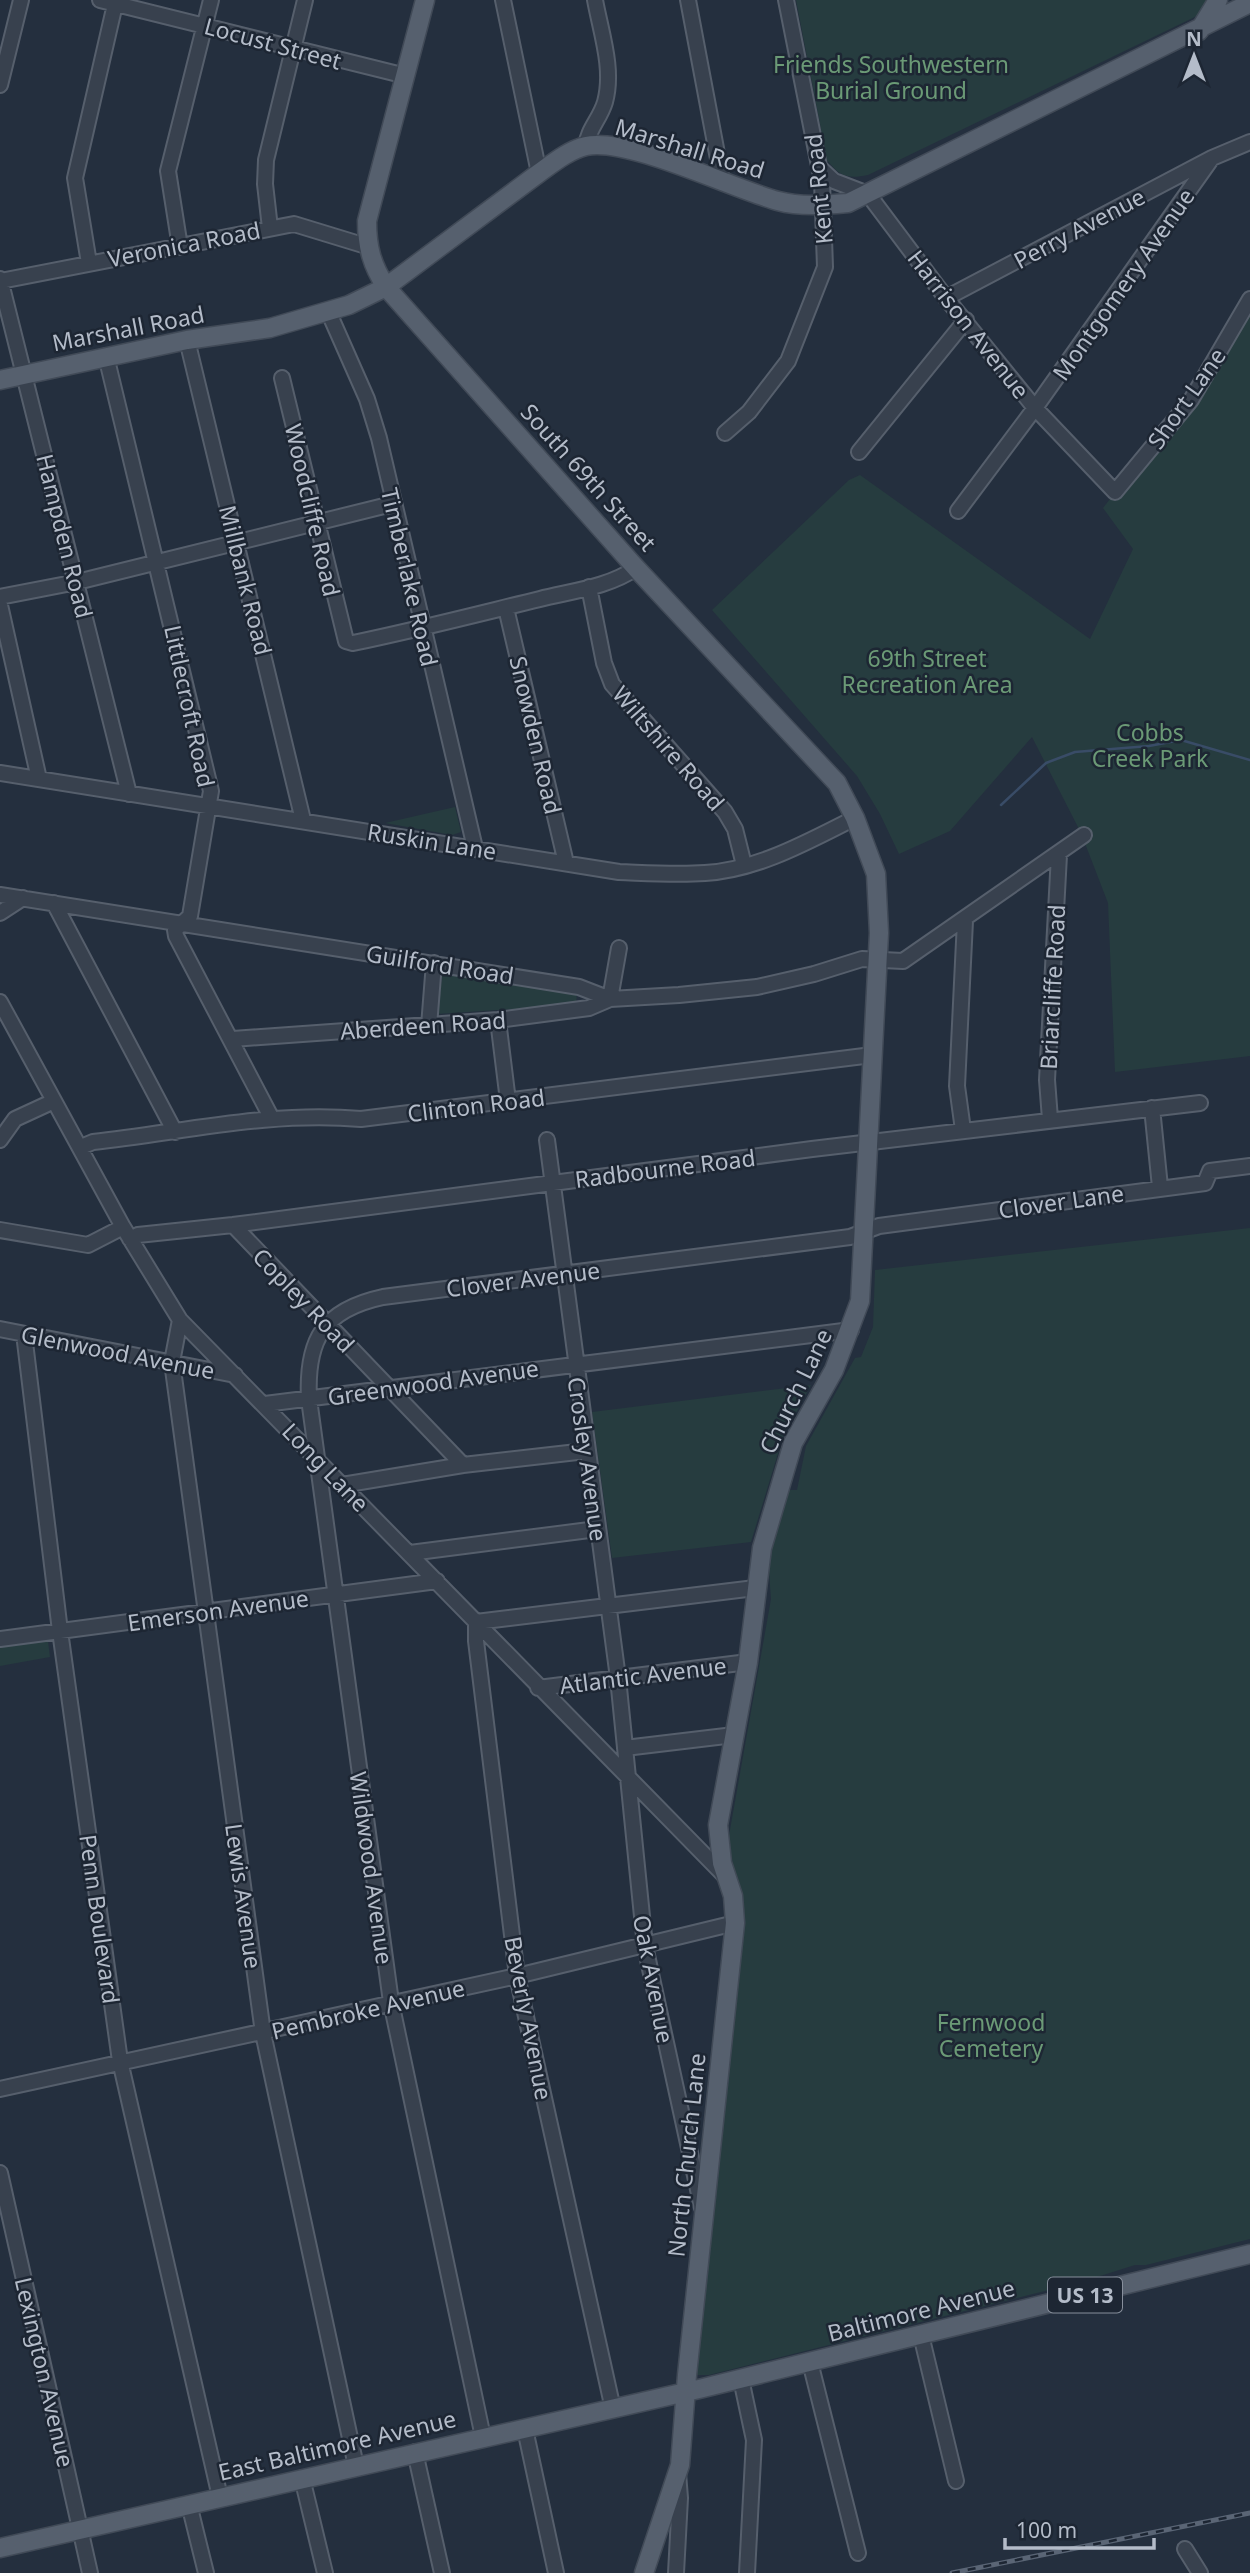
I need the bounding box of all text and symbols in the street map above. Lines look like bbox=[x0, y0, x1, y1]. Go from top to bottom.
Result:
street label: Locust Street bbox=[201, 9, 345, 77]
north arrow bbox=[1159, 21, 1229, 91]
text: N bbox=[1186, 26, 1202, 52]
park label: Friends Southwestern Burial Ground bbox=[773, 48, 1009, 106]
street label: Marshall Road bbox=[611, 110, 769, 186]
street label: Kent Road bbox=[796, 132, 840, 246]
street label: Perry Avenue bbox=[1008, 180, 1150, 276]
street label: Montgomery Avenue bbox=[1045, 182, 1201, 386]
street label: Veronica Road bbox=[105, 214, 263, 274]
street label: Harrison Avenue bbox=[901, 243, 1037, 405]
street label: Marshall Road bbox=[49, 298, 207, 358]
street label: Short Lane bbox=[1139, 341, 1233, 455]
street label: South 69th Street bbox=[514, 396, 664, 558]
street label: Woodcliffe Road bbox=[278, 421, 348, 599]
street label: Hampden Road bbox=[29, 451, 101, 621]
street label: Timberlake Road bbox=[374, 485, 446, 669]
street label: Millbank Road bbox=[212, 502, 280, 658]
street label: Littlecroft Road bbox=[157, 622, 223, 790]
park label: 69th Street Recreation Area bbox=[841, 642, 1013, 700]
street label: Snowden Road bbox=[502, 653, 570, 817]
street label: Wiltshire Road bbox=[606, 679, 732, 817]
park label: Cobbs Creek Park bbox=[1092, 716, 1209, 774]
street label: Ruskin Lane bbox=[365, 815, 499, 867]
street label: Briarcliffe Road bbox=[1032, 904, 1072, 1070]
street label: Guilford Road bbox=[364, 937, 516, 991]
street label: Aberdeen Road bbox=[339, 1003, 507, 1047]
street label: Clinton Road bbox=[405, 1081, 547, 1129]
street label: Radbourne Road bbox=[573, 1141, 757, 1195]
street label: Clover Lane bbox=[996, 1176, 1126, 1226]
street label: Copley Road bbox=[246, 1241, 362, 1359]
street label: Clover Avenue bbox=[444, 1254, 602, 1304]
street label: Glenwood Avenue bbox=[18, 1318, 218, 1386]
street label: Church Lane bbox=[751, 1323, 839, 1459]
street label: Greenwood Avenue bbox=[325, 1351, 541, 1413]
street label: Crosley Avenue bbox=[561, 1375, 615, 1543]
street label: Long Lane bbox=[275, 1415, 377, 1519]
street label: Emerson Avenue bbox=[125, 1581, 311, 1639]
street label: Atlantic Avenue bbox=[558, 1649, 728, 1701]
street label: Wildwood Avenue bbox=[343, 1770, 401, 1966]
street label: Lewis Avenue bbox=[218, 1821, 270, 1971]
street label: Penn Boulevard bbox=[72, 1832, 128, 2006]
street label: Oak Avenue bbox=[626, 1912, 682, 2046]
street label: Beverly Avenue bbox=[497, 1933, 561, 2103]
street label: Pembroke Avenue bbox=[268, 1971, 468, 2047]
park label: Fernwood Cemetery bbox=[937, 2006, 1045, 2064]
street label: North Church Lane bbox=[659, 2051, 713, 2259]
street label: Baltimore Avenue bbox=[824, 2271, 1018, 2349]
street label: Lexington Avenue bbox=[8, 2274, 82, 2470]
road number: US 13 bbox=[1048, 2278, 1122, 2312]
street label: East Baltimore Avenue bbox=[215, 2402, 459, 2488]
scale bar bbox=[1005, 2506, 1154, 2550]
text: 100 m bbox=[1016, 2516, 1077, 2544]

